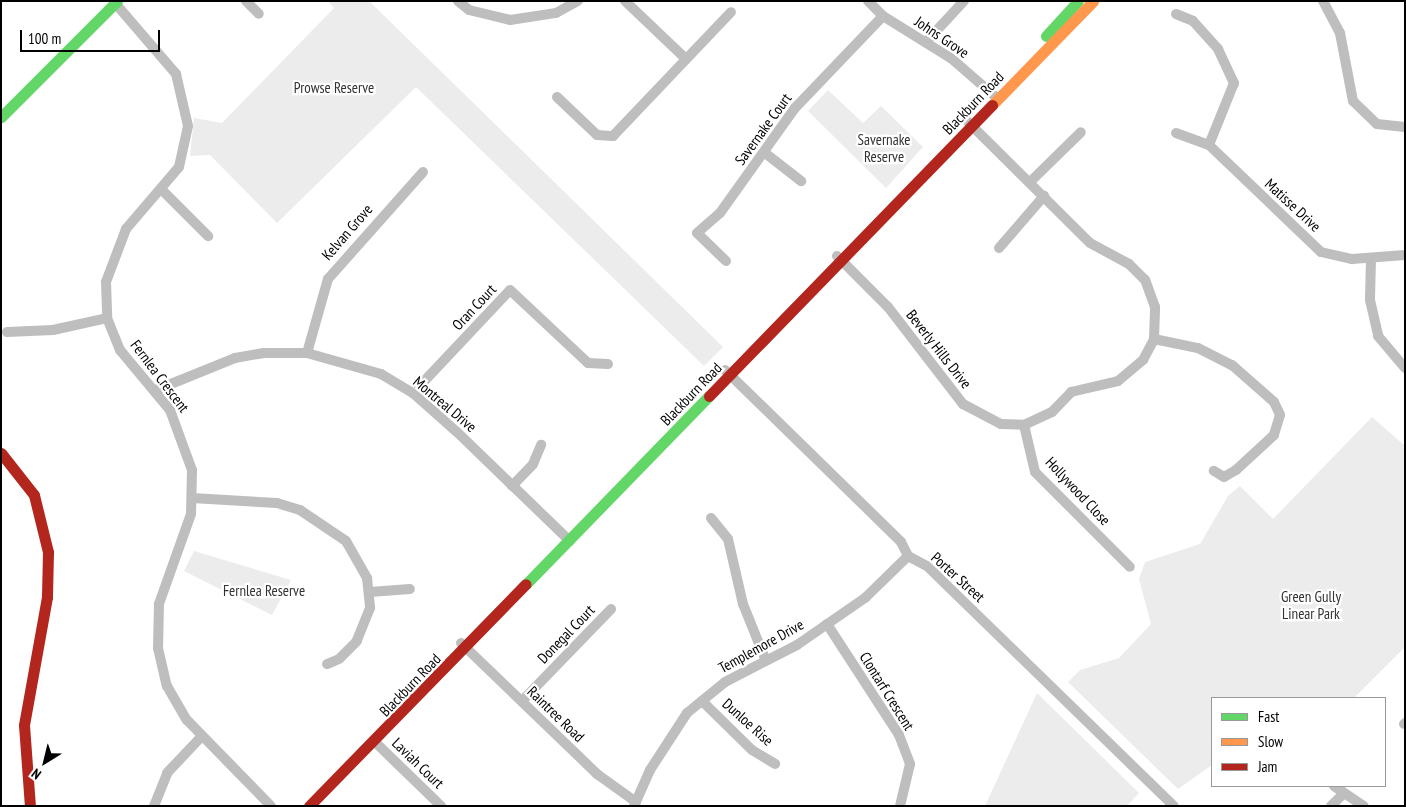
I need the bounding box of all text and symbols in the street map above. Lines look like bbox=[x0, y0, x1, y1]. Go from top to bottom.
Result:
street label: Johns Grove bbox=[912, 12, 972, 62]
scale bar bbox=[22, 20, 162, 52]
text: 100 m bbox=[28, 29, 61, 48]
street label: Blackburn Road bbox=[939, 68, 1007, 138]
park label: Prowse Reserve bbox=[294, 79, 374, 97]
street label: Savernake Court bbox=[731, 90, 795, 168]
park label: Savernake Reserve bbox=[858, 130, 910, 165]
street label: Matisse Drive bbox=[1261, 175, 1325, 235]
street label: Kelvan Grove bbox=[318, 200, 376, 264]
street label: Oran Court bbox=[448, 280, 500, 334]
street label: Beverly Hills Drive bbox=[903, 306, 975, 392]
street label: Fernlea Crescent bbox=[127, 336, 193, 416]
street label: Blackburn Road bbox=[657, 359, 725, 429]
street label: Montreal Drive bbox=[410, 372, 480, 436]
street label: Hollywood Close bbox=[1042, 453, 1114, 529]
street label: Porter Street bbox=[928, 548, 988, 606]
park label: Fernlea Reserve bbox=[223, 582, 305, 600]
park label: Green Gully Linear Park bbox=[1281, 587, 1341, 622]
street label: Donegal Court bbox=[534, 601, 598, 667]
street label: Templemore Drive bbox=[715, 615, 807, 677]
street label: Clontarf Crescent bbox=[856, 649, 918, 733]
street label: Blackburn Road bbox=[376, 650, 444, 720]
street label: Raintree Road bbox=[524, 682, 588, 746]
street label: Dunloe Rise bbox=[719, 695, 777, 749]
legend bbox=[1211, 697, 1386, 787]
text: Fast bbox=[1258, 707, 1279, 726]
text: Slow bbox=[1258, 732, 1283, 751]
street label: Laviah Court bbox=[388, 734, 448, 792]
north arrow bbox=[20, 737, 70, 787]
text: Jam bbox=[1258, 757, 1277, 776]
text: N bbox=[28, 765, 45, 784]

